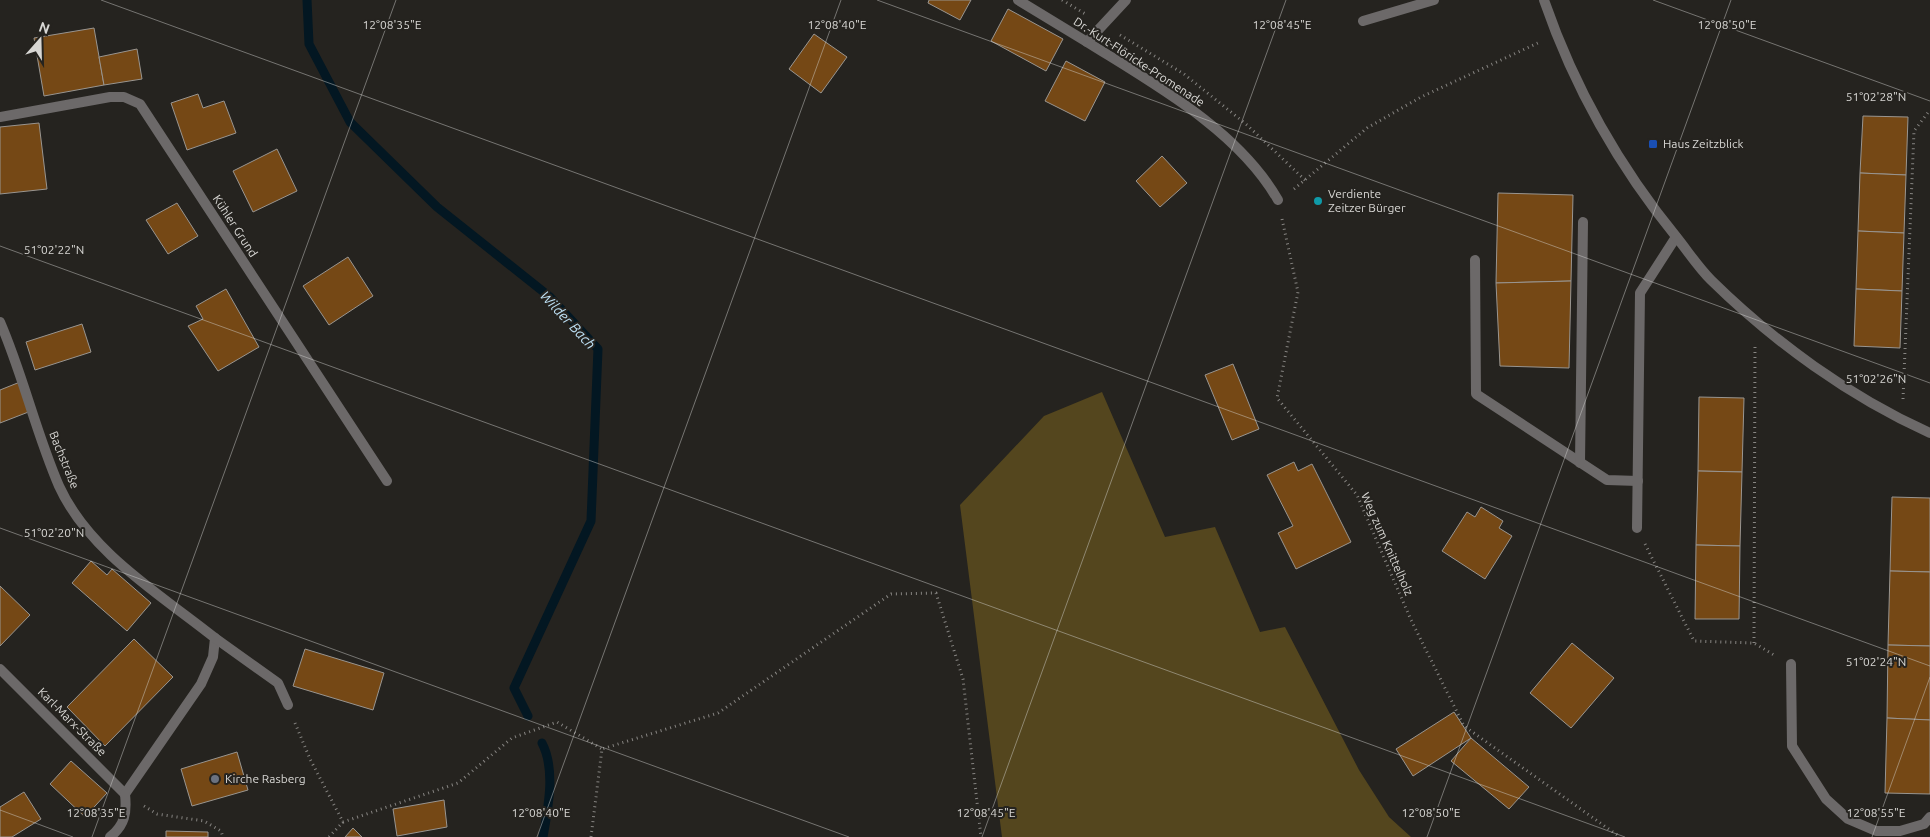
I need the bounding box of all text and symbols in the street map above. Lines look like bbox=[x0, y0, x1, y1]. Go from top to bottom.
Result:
street label: Dr.-Kurt-Flöricke-Promenade bbox=[1071, 14, 1207, 109]
north arrow bbox=[15, 15, 65, 65]
text: N bbox=[37, 18, 52, 37]
text: 12°08'35"E bbox=[363, 18, 422, 31]
text: 12°08'40"E bbox=[808, 18, 867, 31]
text: 12°08'45"E bbox=[1253, 18, 1312, 31]
text: 12°08'50"E bbox=[1698, 18, 1757, 31]
text: 51°02'28"N bbox=[1846, 90, 1906, 103]
place label: Haus Zeitzblick bbox=[1663, 137, 1744, 150]
marker: Haus Zeitzblick bbox=[1647, 138, 1659, 150]
place label: Verdiente Zeitzer Bürger bbox=[1328, 187, 1406, 214]
street label: Kühler Grund bbox=[211, 192, 260, 259]
marker: Verdiente Zeitzer Bürger bbox=[1312, 195, 1324, 207]
text: 51°02'22"N bbox=[24, 243, 84, 256]
water label: Wilder Bach bbox=[537, 288, 599, 352]
text: 51°02'26"N bbox=[1846, 372, 1906, 385]
street label: Bachstraße bbox=[47, 429, 82, 490]
street label: Weg zum Knittelholz bbox=[1359, 490, 1416, 598]
text: 51°02'20"N bbox=[24, 526, 84, 539]
text: 51°02'24"N bbox=[1846, 655, 1906, 668]
street label: Karl-Marx-Straße bbox=[36, 685, 109, 758]
place label: Kirche Rasberg bbox=[225, 772, 306, 785]
marker: Kirche Rasberg bbox=[209, 773, 221, 785]
text: 12°08'35"E bbox=[67, 806, 126, 819]
text: 12°08'40"E bbox=[512, 806, 571, 819]
text: 12°08'45"E bbox=[957, 806, 1016, 819]
text: 12°08'50"E bbox=[1402, 806, 1461, 819]
text: 12°08'55"E bbox=[1847, 806, 1906, 819]

